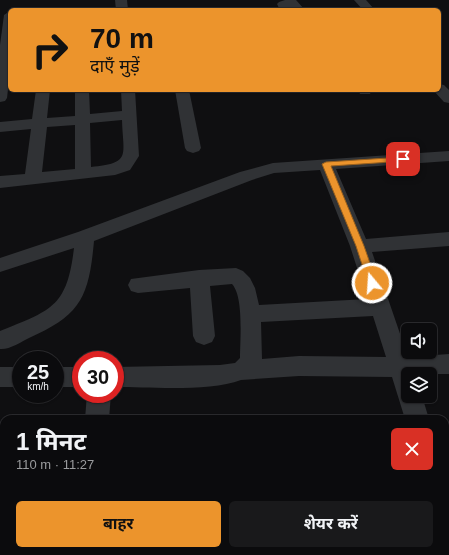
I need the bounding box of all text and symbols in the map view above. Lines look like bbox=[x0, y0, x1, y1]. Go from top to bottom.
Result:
text: 70 m bbox=[90, 23, 154, 54]
icon: right bbox=[24, 24, 76, 76]
text: दाएँ मुड़ें bbox=[90, 56, 140, 76]
pin bbox=[386, 142, 420, 176]
icon: arrive bbox=[392, 148, 414, 170]
position arrow bbox=[351, 262, 393, 304]
map controls bbox=[401, 323, 437, 403]
button: sound bbox=[401, 323, 437, 359]
speed limit sign: 30 bbox=[72, 351, 124, 403]
text: 25 bbox=[27, 361, 49, 383]
button: layers bbox=[401, 367, 437, 403]
text: km/h bbox=[27, 381, 49, 392]
text: 1 मिनट bbox=[16, 428, 86, 455]
button: close bbox=[391, 428, 433, 470]
text: 110 m · 11:27 bbox=[16, 457, 94, 472]
button: बाहर bbox=[16, 501, 221, 547]
button: शेयर करें bbox=[229, 501, 433, 547]

